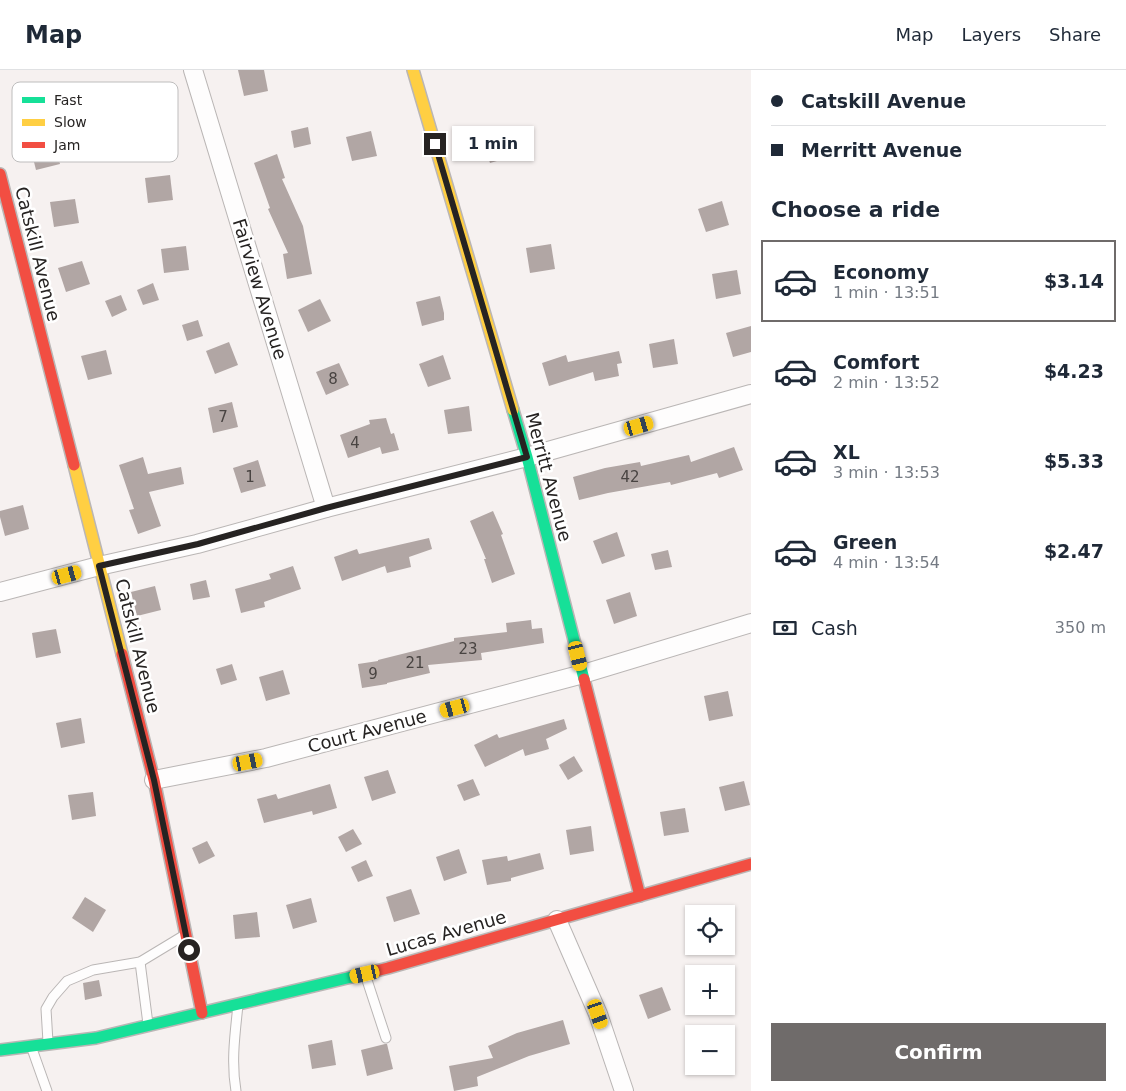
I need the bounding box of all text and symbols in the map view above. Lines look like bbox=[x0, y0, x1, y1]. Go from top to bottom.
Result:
text: Map bbox=[25, 21, 82, 49]
text: Map bbox=[895, 24, 933, 45]
text: Layers bbox=[961, 24, 1021, 45]
text: Share bbox=[1049, 24, 1101, 45]
legend bbox=[12, 82, 178, 162]
text: Catskill Avenue bbox=[801, 90, 966, 112]
text: Fast bbox=[54, 92, 83, 108]
text: Slow bbox=[54, 114, 87, 130]
callout: 1 min bbox=[452, 126, 535, 162]
route end bbox=[424, 133, 446, 155]
text: 1 min bbox=[468, 134, 518, 153]
text: Jam bbox=[53, 137, 80, 153]
text: Merritt Avenue bbox=[801, 139, 962, 161]
street label: Catskill Avenue bbox=[11, 184, 65, 324]
text: Choose a ride bbox=[771, 197, 940, 222]
street label: Fairview Avenue bbox=[229, 216, 291, 362]
icon: car bbox=[773, 259, 818, 304]
text: Economy bbox=[833, 261, 929, 283]
text: $3.14 bbox=[1044, 270, 1104, 292]
text: 1 min · 13:51 bbox=[833, 283, 940, 302]
icon: car bbox=[773, 349, 818, 394]
text: Comfort bbox=[833, 351, 920, 373]
text: $4.23 bbox=[1044, 360, 1104, 382]
house number: 8 bbox=[328, 370, 338, 388]
text: 2 min · 13:52 bbox=[833, 373, 940, 392]
house number: 7 bbox=[218, 408, 228, 426]
street label: Merritt Avenue bbox=[522, 410, 576, 544]
car bbox=[622, 415, 655, 437]
house number: 4 bbox=[350, 434, 360, 452]
icon: car bbox=[773, 439, 818, 484]
text: XL bbox=[833, 441, 860, 463]
text: $5.33 bbox=[1044, 450, 1104, 472]
text: 3 min · 13:53 bbox=[833, 463, 940, 482]
house number: 1 bbox=[245, 468, 255, 486]
house number: 42 bbox=[620, 468, 640, 486]
icon: car bbox=[773, 529, 818, 574]
text: Green bbox=[833, 531, 897, 553]
text: $2.47 bbox=[1044, 540, 1104, 562]
text: 4 min · 13:54 bbox=[833, 553, 940, 572]
car bbox=[50, 564, 83, 586]
street label: Catskill Avenue bbox=[111, 576, 165, 716]
icon: cash bbox=[771, 614, 799, 642]
text: Cash bbox=[811, 617, 858, 639]
text: 350 m bbox=[1055, 618, 1106, 637]
house number: 23 bbox=[458, 640, 478, 658]
car bbox=[567, 640, 588, 672]
house number: 21 bbox=[405, 654, 425, 672]
house number: 9 bbox=[368, 665, 378, 683]
car bbox=[438, 697, 471, 719]
street label: Court Avenue bbox=[305, 705, 429, 757]
car bbox=[231, 752, 264, 772]
map controls bbox=[685, 905, 735, 1075]
button: locate bbox=[685, 905, 735, 955]
street label: Lucas Avenue bbox=[383, 906, 509, 960]
route start bbox=[178, 939, 200, 961]
car bbox=[348, 963, 381, 985]
button: + bbox=[685, 965, 735, 1015]
car bbox=[586, 997, 609, 1031]
button: Confirm bbox=[771, 1023, 1106, 1081]
button: − bbox=[685, 1025, 735, 1075]

